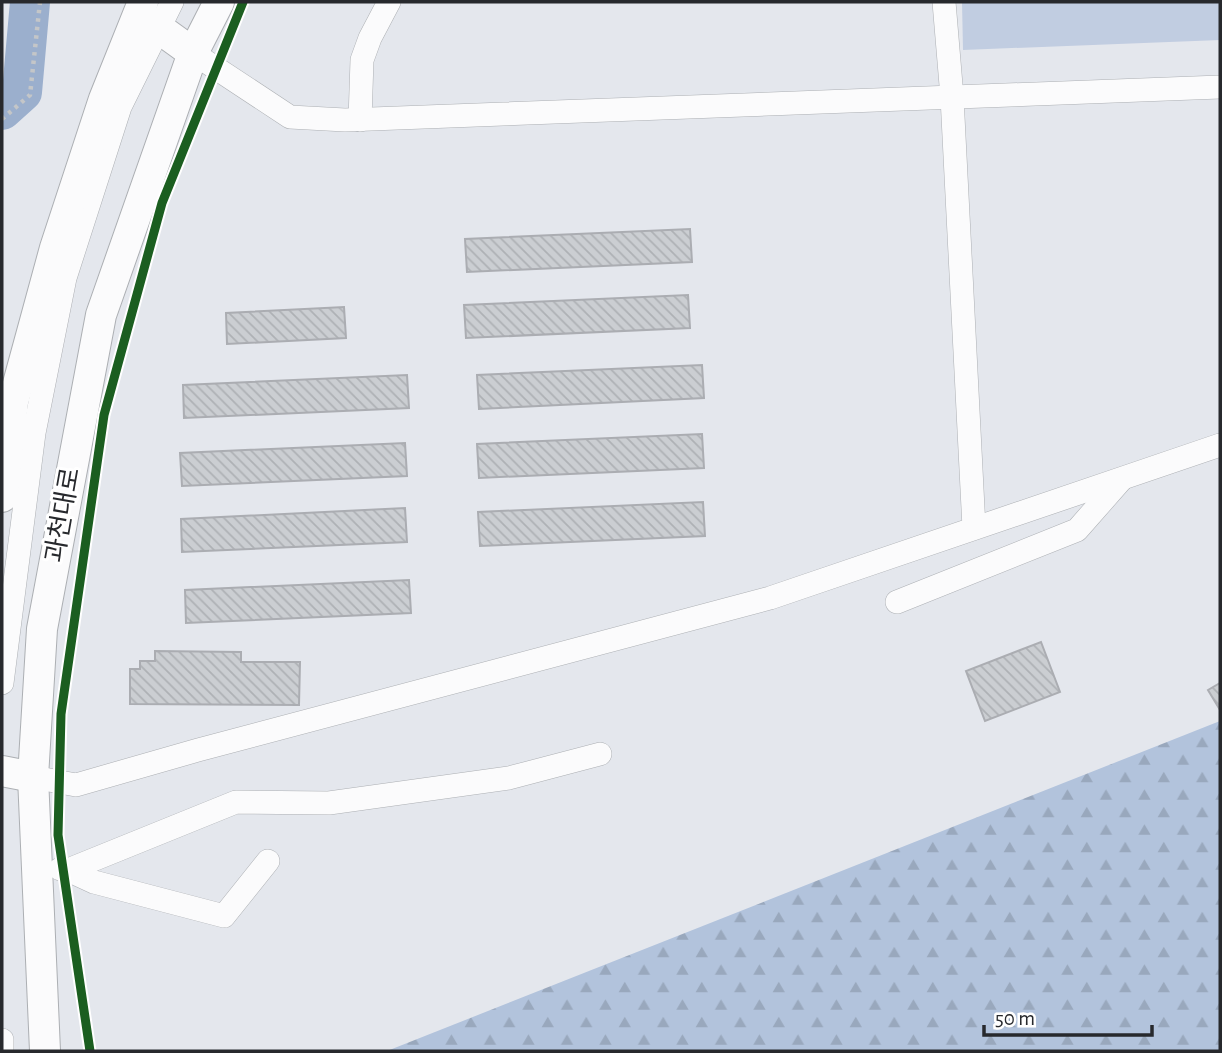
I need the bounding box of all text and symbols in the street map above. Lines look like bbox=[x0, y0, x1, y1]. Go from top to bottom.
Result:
street label: 과천대로 bbox=[41, 465, 84, 564]
scale bar bbox=[984, 993, 1152, 1038]
text: 50 m bbox=[995, 1008, 1035, 1029]

